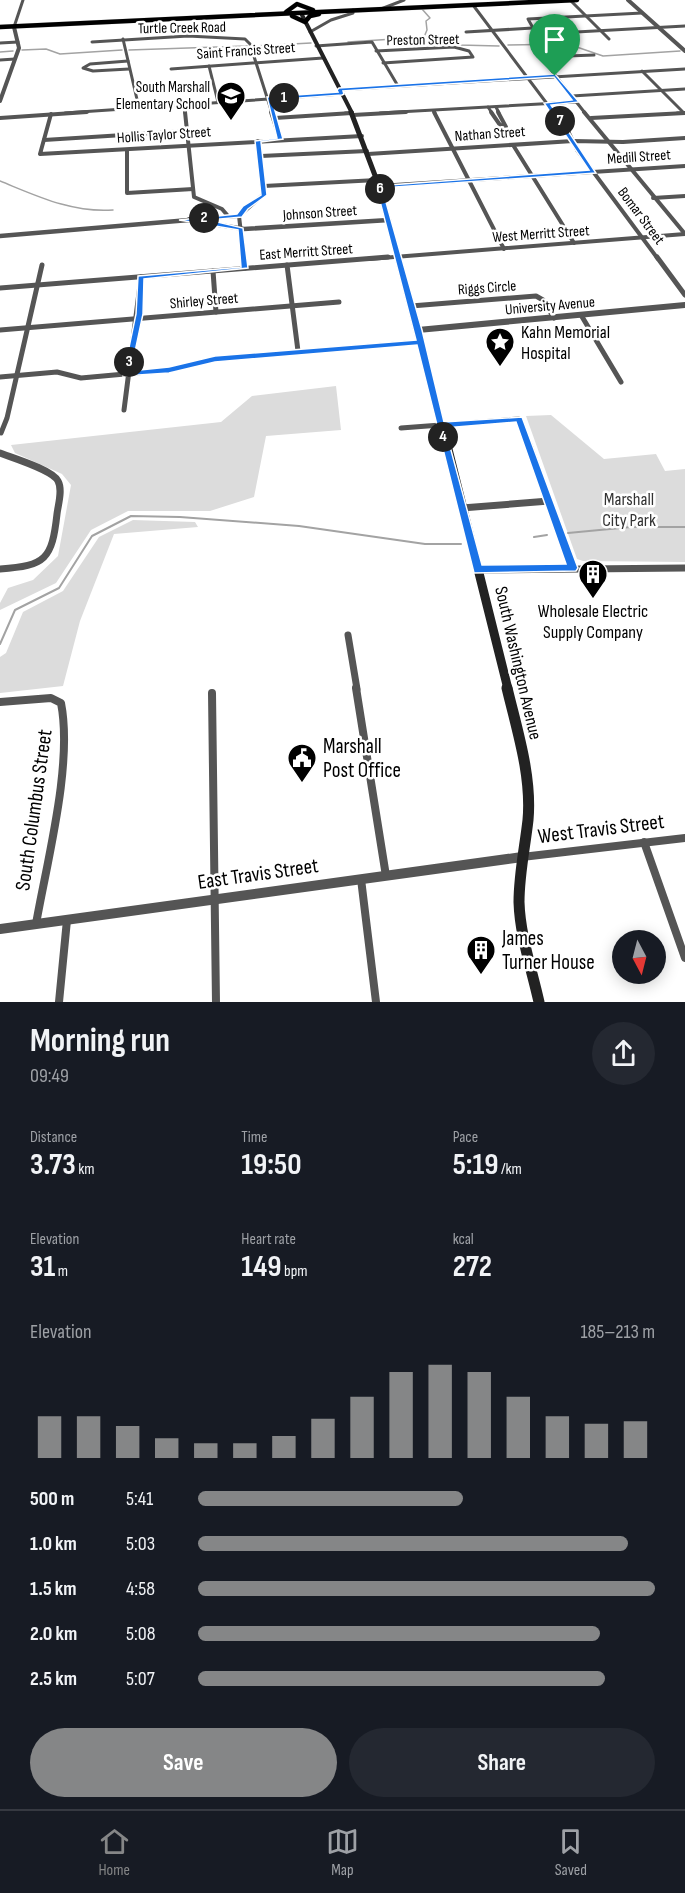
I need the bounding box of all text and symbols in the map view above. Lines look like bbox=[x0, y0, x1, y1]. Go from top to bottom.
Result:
pin bbox=[529, 14, 580, 76]
street label: Turtle Creek Road bbox=[138, 18, 226, 38]
icon: arrive bbox=[538, 23, 571, 56]
street label: Preston Street bbox=[386, 30, 460, 50]
street label: Saint Francis Street bbox=[196, 38, 296, 64]
place label: South Marshall Elementary School bbox=[116, 78, 210, 114]
school or university icon: South Marshall Elementary School bbox=[215, 80, 247, 122]
pin: 1 bbox=[269, 83, 299, 113]
text: 1 bbox=[281, 88, 287, 107]
pin: 7 bbox=[545, 106, 575, 136]
text: 7 bbox=[557, 111, 563, 130]
street label: Hollis Taylor Street bbox=[116, 122, 212, 148]
street label: Nathan Street bbox=[454, 122, 526, 146]
street label: Medill Street bbox=[607, 145, 672, 169]
pin: 6 bbox=[365, 174, 395, 204]
text: 6 bbox=[376, 179, 384, 198]
street label: Bomar Street bbox=[613, 184, 669, 249]
street label: Johnson Street bbox=[281, 201, 358, 225]
pin: 2 bbox=[189, 203, 219, 233]
text: 2 bbox=[200, 208, 208, 227]
street label: West Merritt Street bbox=[492, 221, 591, 247]
street label: East Merritt Street bbox=[259, 239, 354, 265]
street label: Riggs Circle bbox=[457, 276, 517, 300]
street label: Shirley Street bbox=[169, 289, 239, 313]
street label: University Avenue bbox=[504, 293, 596, 319]
place label: Kahn Memorial Hospital bbox=[521, 322, 610, 364]
place icon: Kahn Memorial Hospital bbox=[484, 326, 516, 368]
pin: 3 bbox=[114, 347, 144, 377]
text: 3 bbox=[125, 352, 133, 371]
pin: 4 bbox=[428, 422, 458, 452]
text: 4 bbox=[439, 427, 447, 446]
park label: Marshall City Park bbox=[602, 489, 656, 531]
building icon: Wholesale Electric Supply Company bbox=[577, 558, 609, 600]
street label: South Washington Avenue bbox=[490, 584, 546, 742]
place label: Wholesale Electric Supply Company bbox=[538, 601, 648, 643]
street label: South Columbus Street bbox=[10, 728, 58, 892]
place label: Marshall Post Office bbox=[323, 734, 401, 783]
public building icon: Marshall Post Office bbox=[286, 742, 318, 784]
street label: West Travis Street bbox=[537, 809, 665, 849]
street label: East Travis Street bbox=[196, 853, 320, 895]
place label: James Turner House bbox=[501, 926, 595, 975]
north arrow bbox=[612, 930, 666, 984]
map controls bbox=[612, 930, 666, 984]
building icon: James Turner House bbox=[465, 934, 497, 976]
text: Morning run bbox=[30, 1021, 170, 1061]
button: share bbox=[592, 1022, 655, 1085]
text: 09:49 bbox=[30, 1064, 69, 1088]
text: Distance bbox=[30, 1128, 77, 1147]
text: Time bbox=[241, 1128, 268, 1147]
text: Pace bbox=[453, 1128, 478, 1147]
text: 3.73 bbox=[30, 1147, 76, 1183]
text: 19:50 bbox=[241, 1147, 301, 1183]
text: 5:19 bbox=[453, 1147, 499, 1183]
text: km bbox=[76, 1160, 95, 1179]
text: /km bbox=[499, 1160, 522, 1179]
text: Elevation bbox=[30, 1230, 79, 1249]
text: Heart rate bbox=[241, 1230, 296, 1249]
text: kcal bbox=[453, 1230, 474, 1249]
text: 31 bbox=[30, 1249, 55, 1285]
text: 149 bbox=[241, 1249, 282, 1285]
text: 272 bbox=[453, 1249, 492, 1285]
text: m bbox=[55, 1262, 68, 1281]
text: bpm bbox=[282, 1262, 308, 1281]
text: Elevation bbox=[30, 1320, 92, 1344]
text: 185–213 m bbox=[580, 1320, 655, 1344]
text: 500 m bbox=[30, 1487, 74, 1511]
text: 5:41 bbox=[126, 1487, 153, 1511]
text: 1.0 km bbox=[30, 1532, 77, 1556]
text: 5:03 bbox=[126, 1532, 155, 1556]
text: 1.5 km bbox=[30, 1577, 76, 1601]
text: 4:58 bbox=[126, 1577, 155, 1601]
text: 2.0 km bbox=[30, 1622, 77, 1646]
text: 5:08 bbox=[126, 1622, 155, 1646]
text: 2.5 km bbox=[30, 1667, 77, 1691]
text: 5:07 bbox=[126, 1667, 155, 1691]
button: Save bbox=[30, 1728, 337, 1797]
button: Share bbox=[349, 1728, 655, 1797]
tab: Home bbox=[98, 1825, 131, 1880]
tab: Map bbox=[326, 1825, 359, 1880]
tab: Saved bbox=[554, 1825, 587, 1880]

